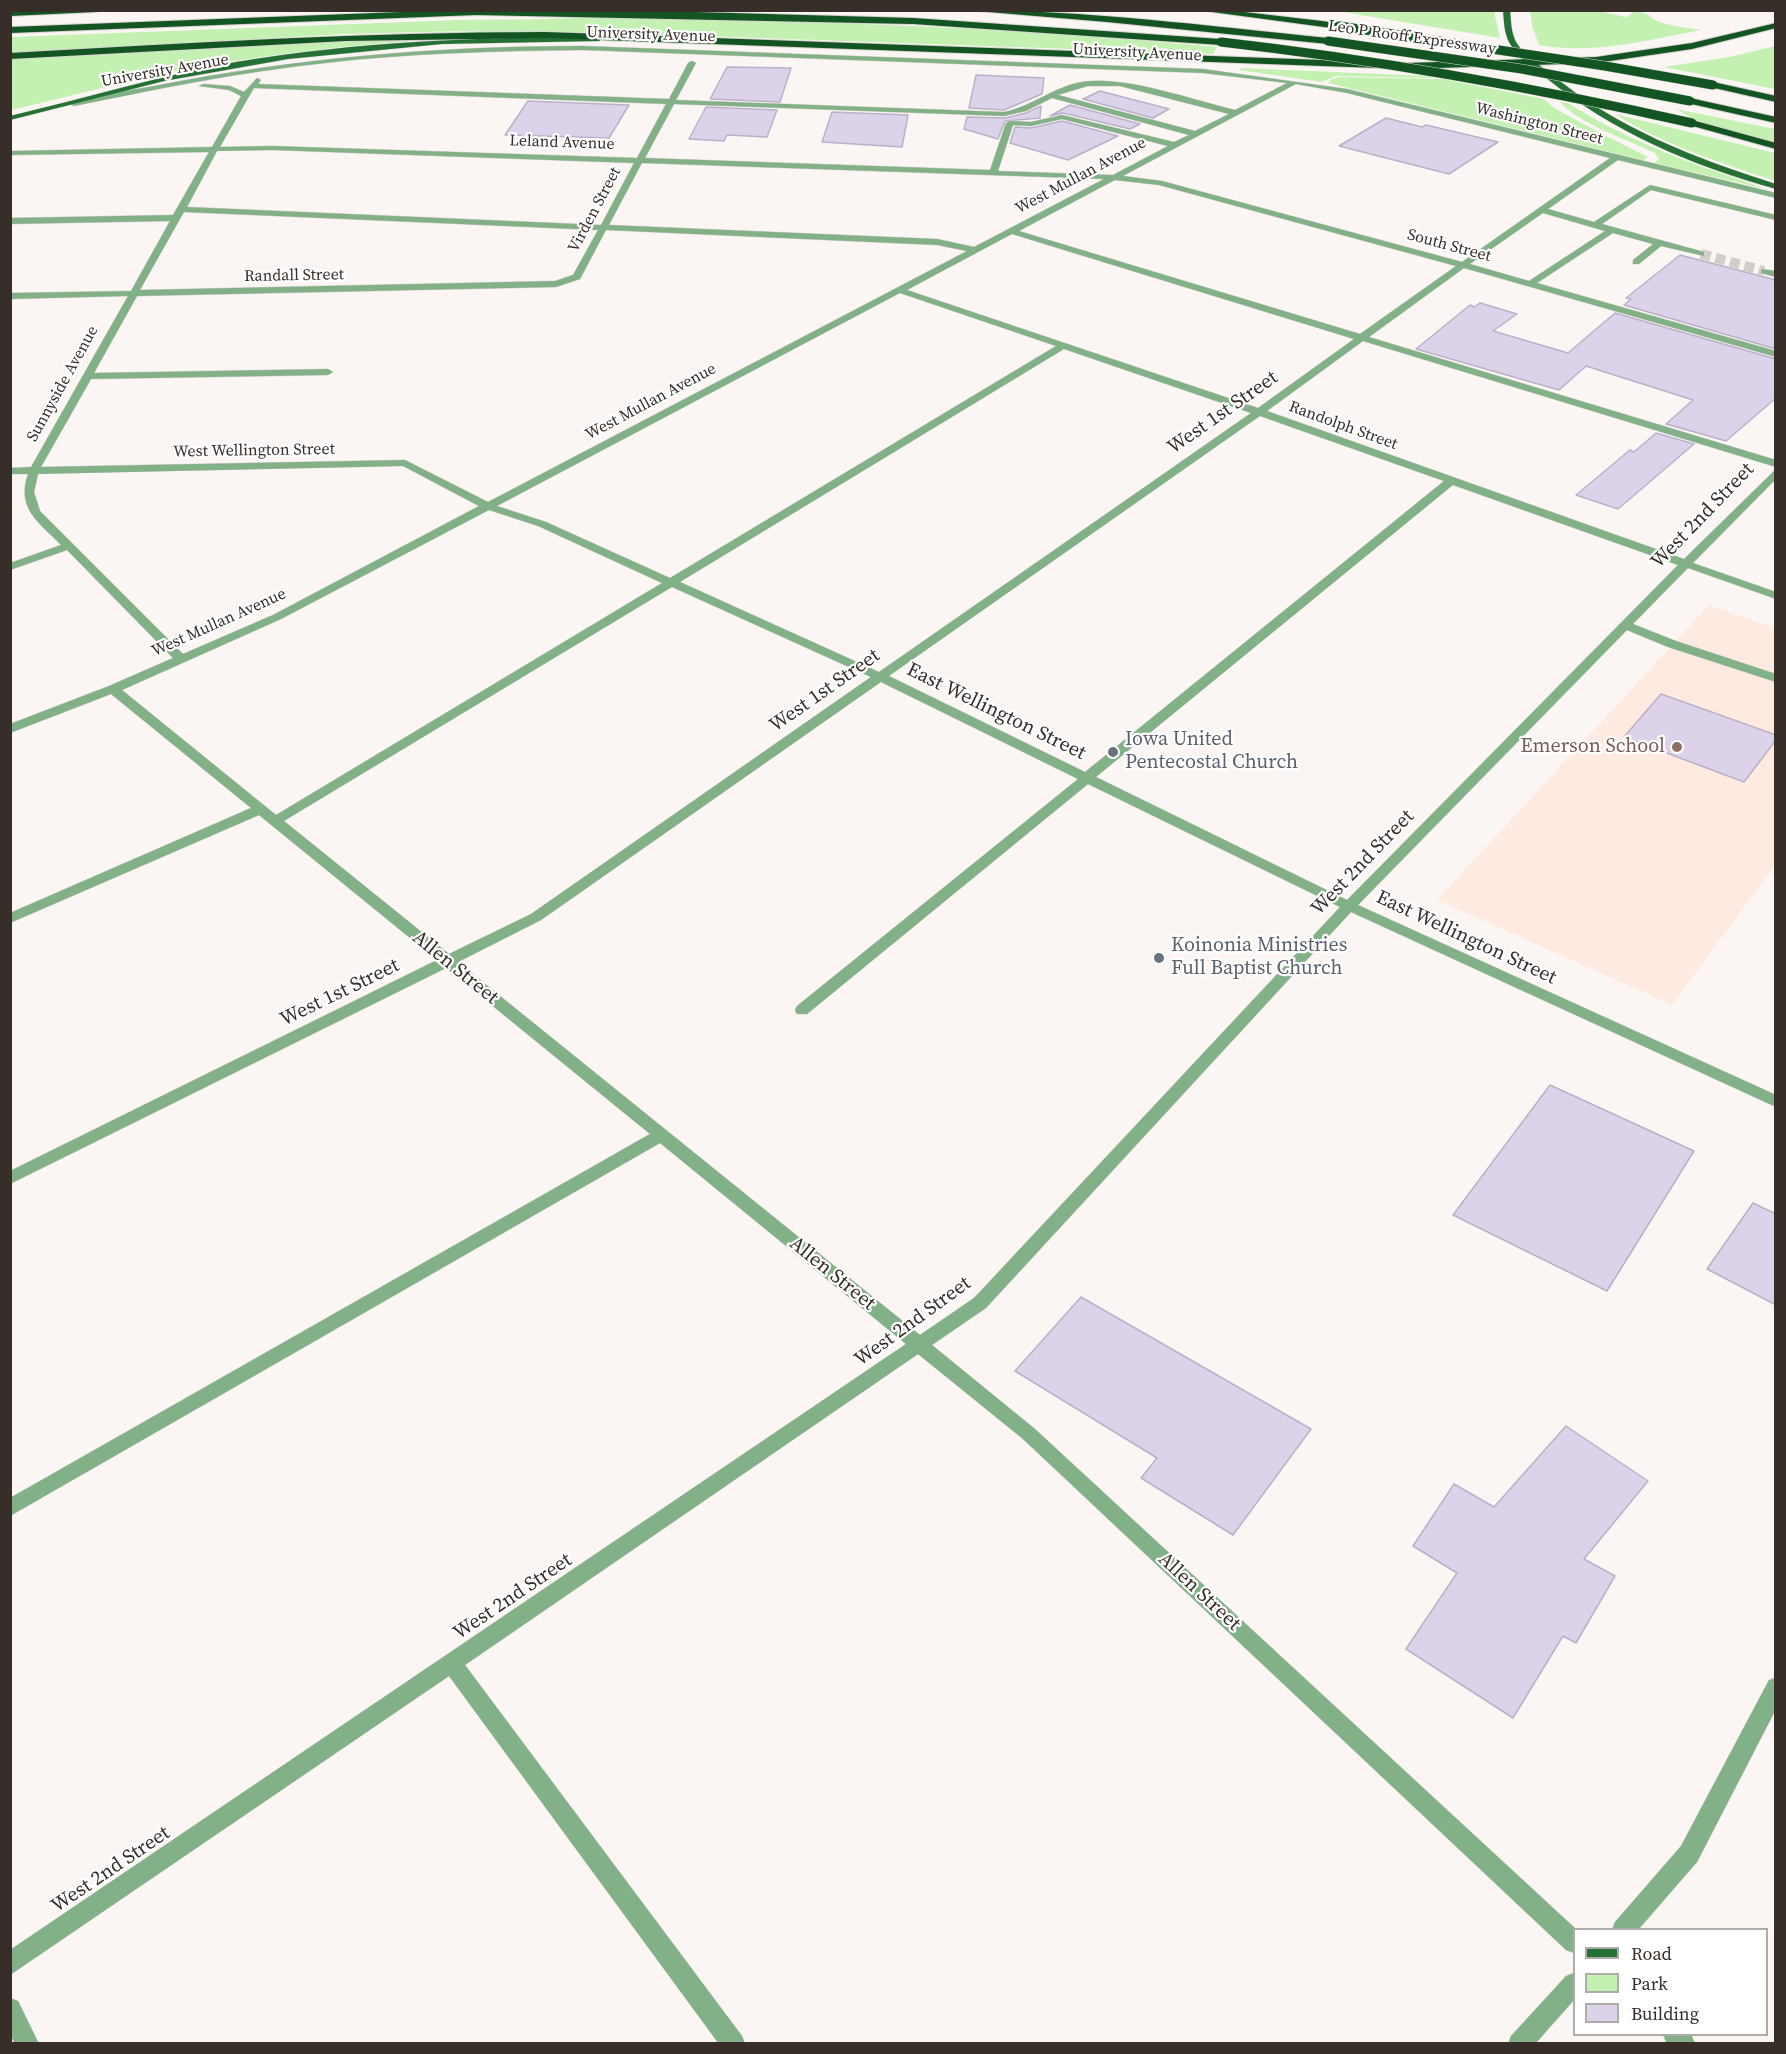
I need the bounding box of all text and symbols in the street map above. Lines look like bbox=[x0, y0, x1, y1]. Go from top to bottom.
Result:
street label: Leo P Rooff Expressway bbox=[1327, 17, 1497, 59]
street label: University Avenue bbox=[586, 23, 716, 47]
street label: University Avenue bbox=[1072, 40, 1202, 66]
street label: University Avenue bbox=[100, 50, 230, 92]
street label: Washington Street bbox=[1473, 99, 1605, 149]
street label: Leland Avenue bbox=[509, 132, 615, 154]
street label: West Mullan Avenue bbox=[1012, 133, 1150, 219]
street label: Virden Street bbox=[565, 164, 625, 256]
street label: South Street bbox=[1405, 226, 1493, 266]
street label: Randall Street bbox=[244, 266, 344, 286]
street label: Sunnyside Avenue bbox=[23, 323, 103, 445]
street label: West Mullan Avenue bbox=[582, 359, 720, 445]
street label: West 1st Street bbox=[1163, 366, 1283, 460]
street label: Randolph Street bbox=[1286, 397, 1400, 455]
street label: West Wellington Street bbox=[173, 440, 335, 462]
street label: West 2nd Street bbox=[1647, 458, 1759, 574]
street label: West Mullan Avenue bbox=[149, 585, 289, 661]
street label: West 1st Street bbox=[765, 644, 885, 738]
street label: East Wellington Street bbox=[903, 658, 1089, 766]
place label: Iowa United Pentecostal Church bbox=[1125, 728, 1298, 775]
place label: Emerson School bbox=[1521, 735, 1665, 759]
marker: Emerson School bbox=[1670, 740, 1684, 754]
marker: Iowa United Pentecostal Church bbox=[1106, 745, 1120, 759]
street label: West 2nd Street bbox=[1307, 805, 1419, 921]
street label: East Wellington Street bbox=[1372, 886, 1560, 990]
street label: Allen Street bbox=[407, 926, 503, 1010]
place label: Koinonia Ministries Full Baptist Church bbox=[1171, 934, 1347, 981]
marker: Koinonia Ministries Full Baptist Church bbox=[1152, 951, 1166, 965]
street label: West 1st Street bbox=[277, 954, 403, 1032]
street label: Allen Street bbox=[784, 1232, 880, 1316]
street label: West 2nd Street bbox=[850, 1272, 976, 1372]
street label: Allen Street bbox=[1153, 1548, 1245, 1636]
street label: West 2nd Street bbox=[449, 1549, 577, 1645]
street label: West 2nd Street bbox=[47, 1822, 175, 1918]
legend bbox=[1573, 1928, 1768, 2036]
text: Road bbox=[1631, 1941, 1672, 1966]
text: Park bbox=[1631, 1971, 1668, 1996]
text: Building bbox=[1631, 2001, 1699, 2026]

